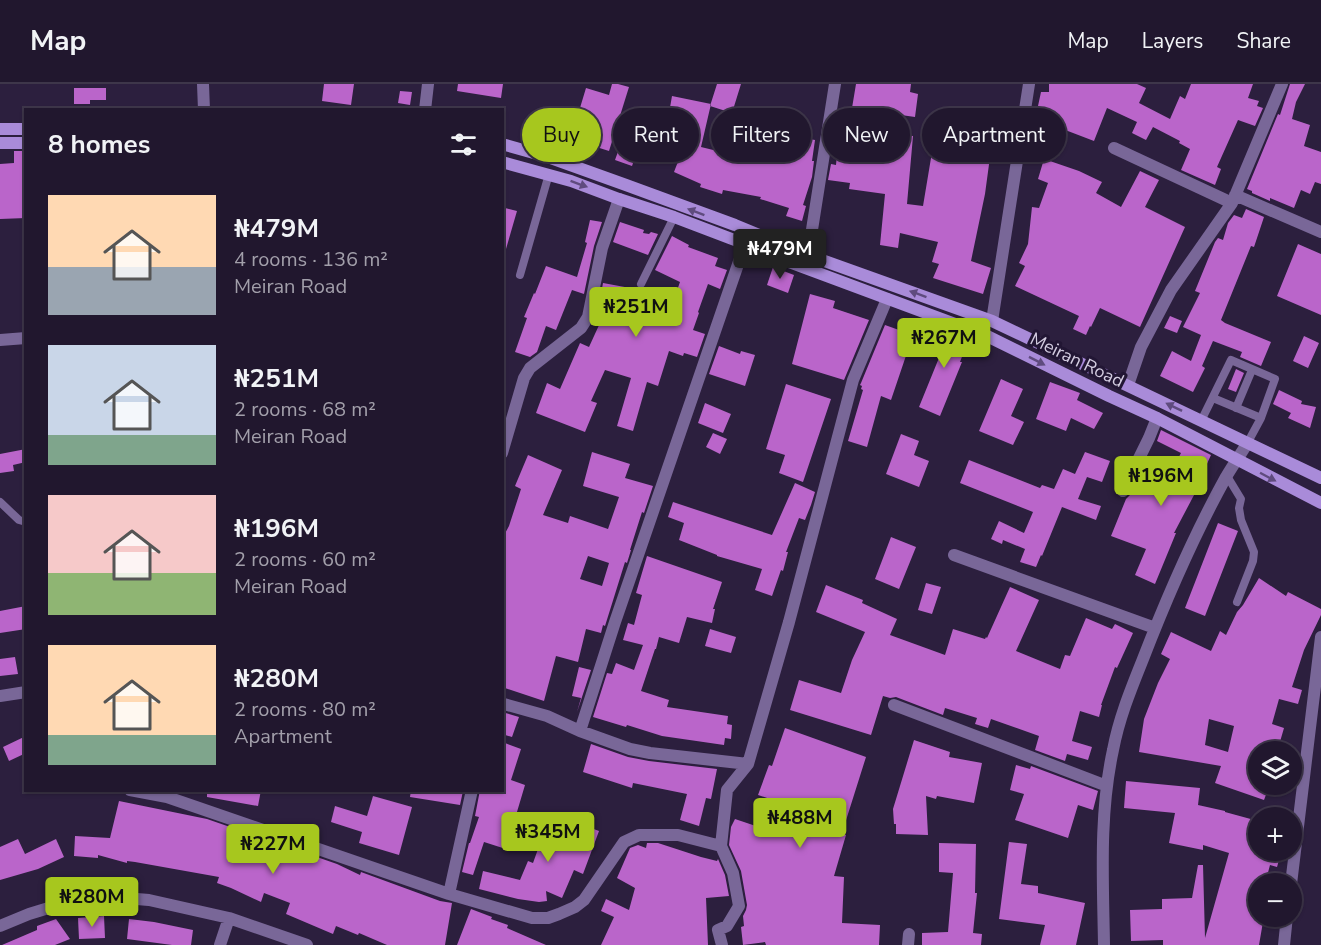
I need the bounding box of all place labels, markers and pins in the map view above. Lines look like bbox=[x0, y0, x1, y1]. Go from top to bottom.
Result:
pin: ₦479M bbox=[738, 229, 822, 280]
pin: ₦251M bbox=[594, 287, 678, 338]
pin: ₦267M bbox=[902, 318, 986, 369]
pin: ₦196M bbox=[1119, 456, 1203, 507]
pin: ₦488M bbox=[758, 798, 842, 849]
pin: ₦345M bbox=[506, 812, 590, 863]
pin: ₦227M bbox=[231, 824, 315, 875]
pin: ₦280M bbox=[50, 877, 134, 928]

